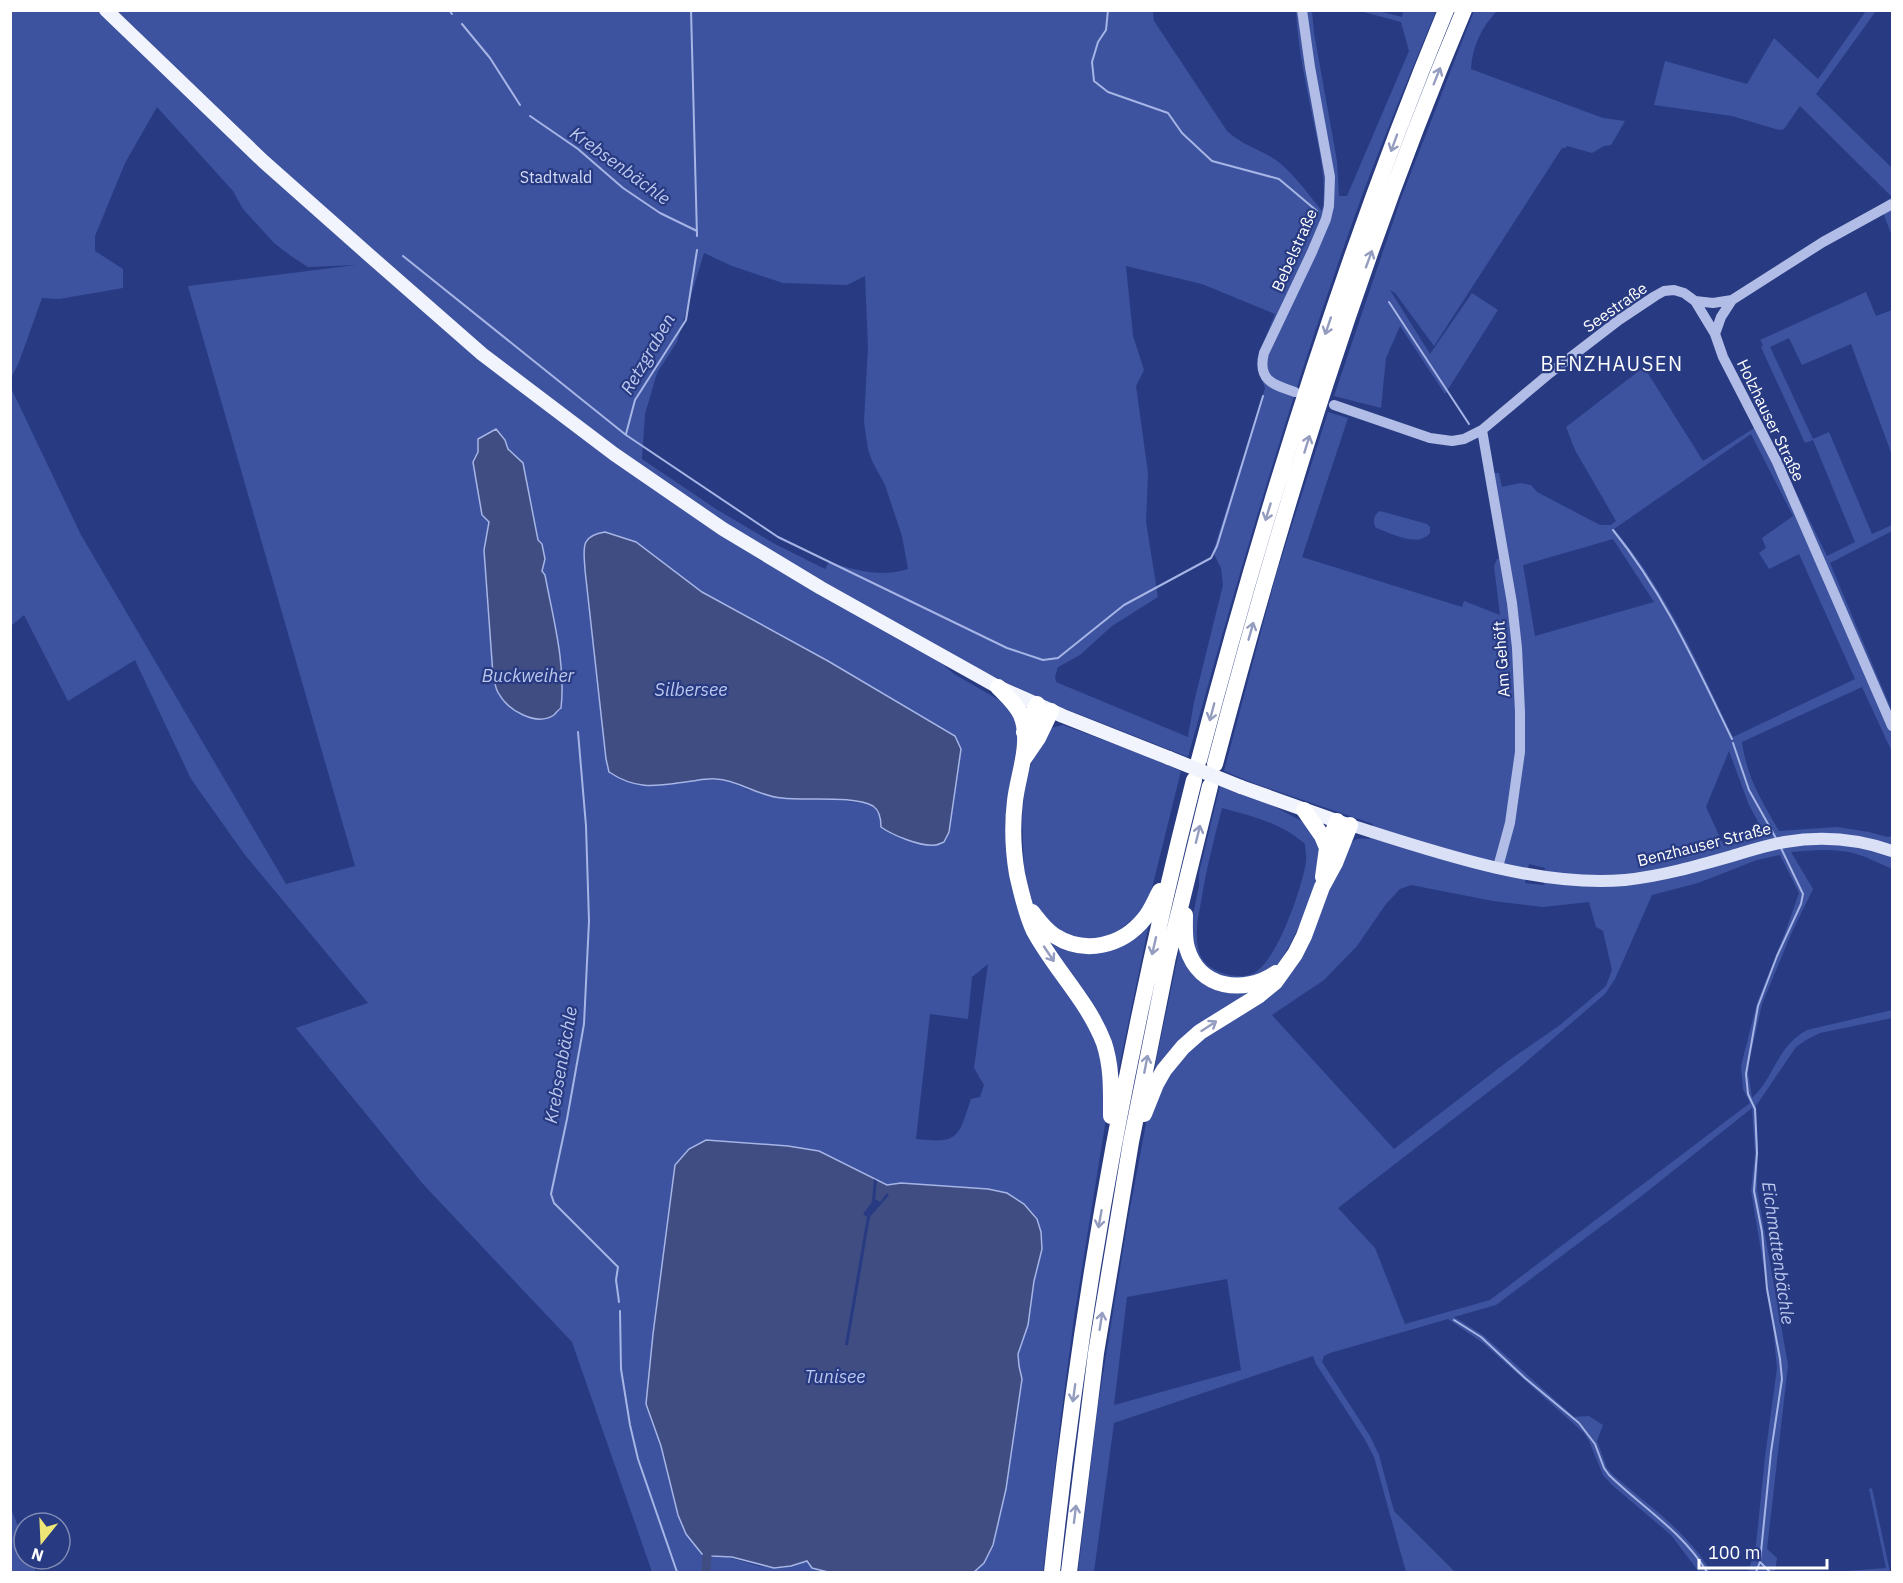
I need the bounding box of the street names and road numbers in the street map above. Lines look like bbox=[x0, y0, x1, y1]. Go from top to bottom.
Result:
street label: Bebelstraße bbox=[1267, 205, 1321, 294]
street label: Seestraße bbox=[1579, 278, 1651, 336]
street label: Holzhauser Straße bbox=[1733, 356, 1809, 484]
street label: Am Gehöft bbox=[1488, 620, 1514, 698]
street label: Benzhauser Straße bbox=[1635, 818, 1773, 870]

